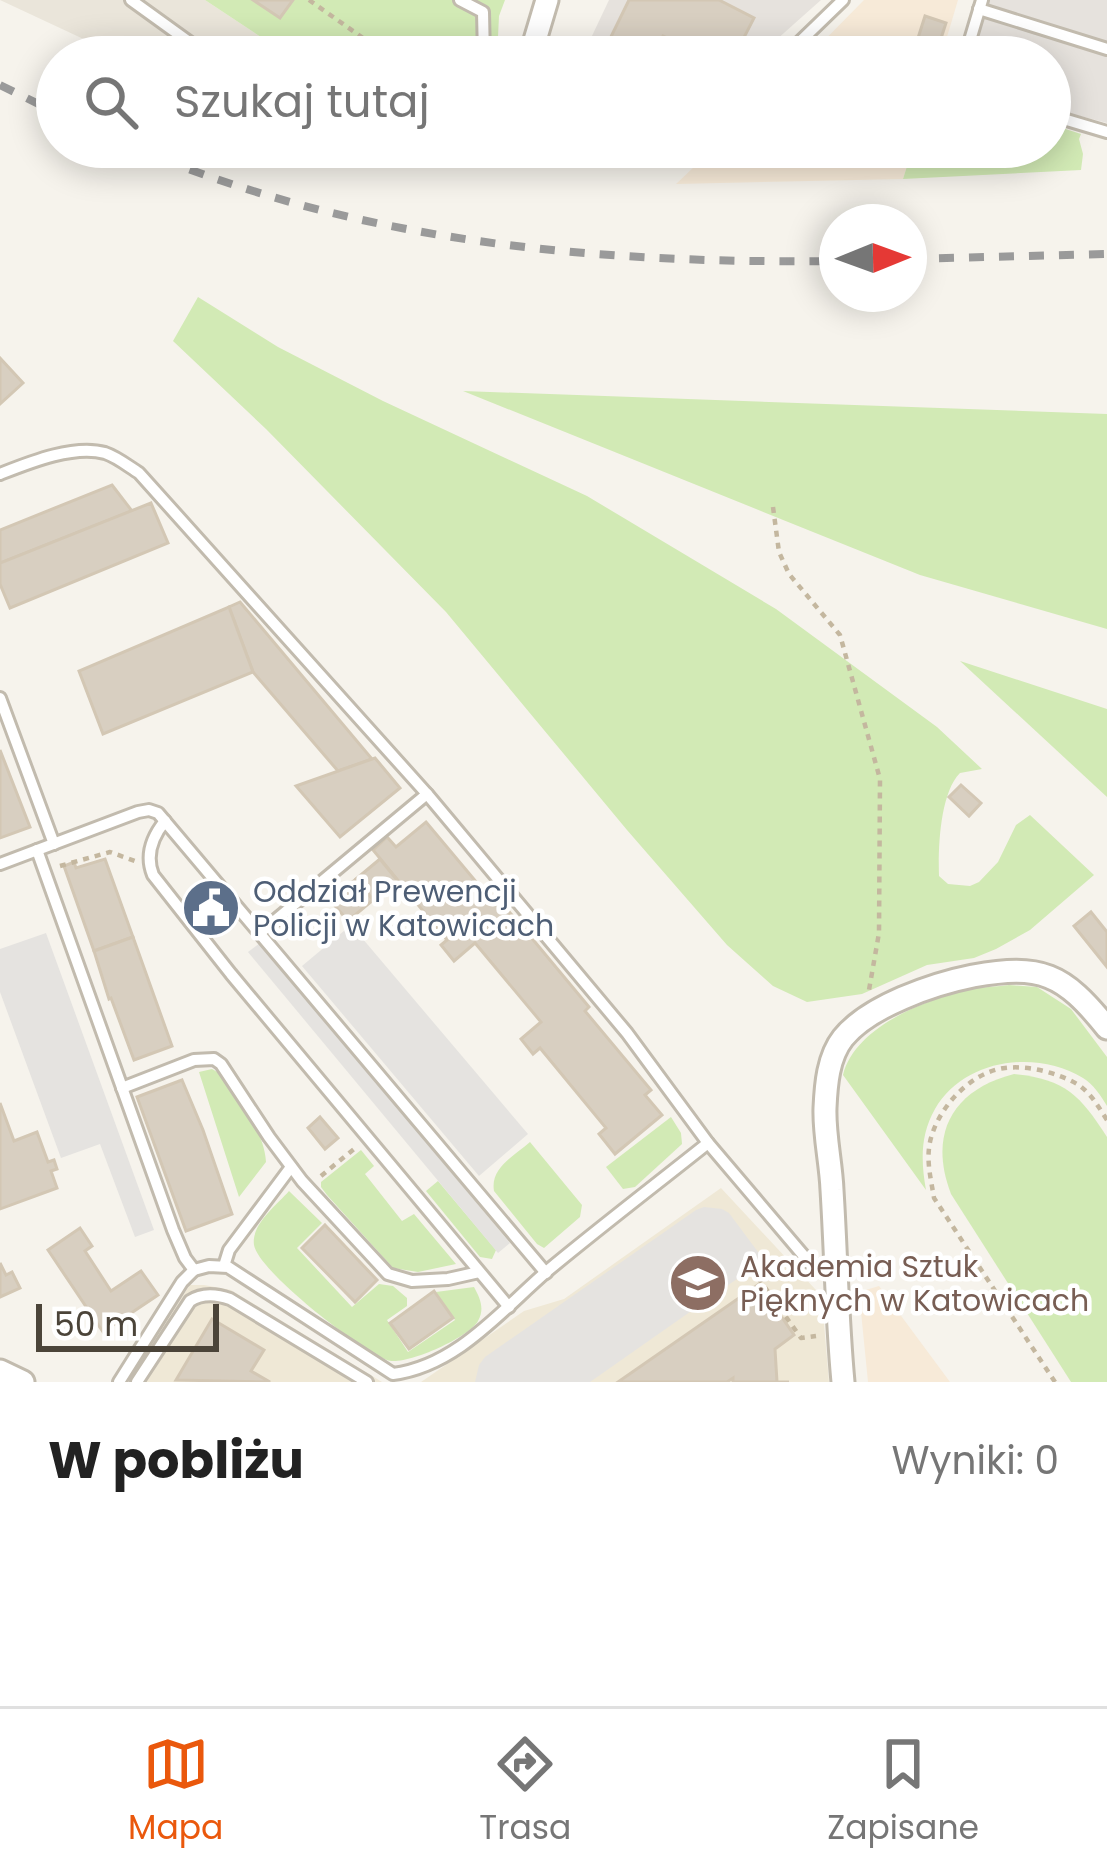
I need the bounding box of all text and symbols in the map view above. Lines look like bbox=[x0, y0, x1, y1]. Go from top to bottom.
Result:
search box bbox=[36, 36, 1071, 168]
icon: search bbox=[78, 69, 144, 135]
text: Szukaj tutaj bbox=[174, 70, 430, 133]
north arrow bbox=[819, 204, 927, 312]
place label: Oddział Prewencji Policji w Katowicach bbox=[253, 870, 554, 947]
public building icon: Oddział Prewencji Policji w Katowicach bbox=[180, 877, 242, 939]
place label: Akademia Sztuk Pięknych w Katowicach bbox=[740, 1245, 1089, 1322]
school or university icon: Akademia Sztuk Pięknych w Katowicach bbox=[667, 1252, 729, 1314]
scale bar bbox=[36, 1298, 219, 1351]
text: 50 m bbox=[54, 1301, 138, 1348]
text: W pobliżu bbox=[48, 1424, 304, 1496]
text: Wyniki: 0 bbox=[892, 1433, 1059, 1488]
tab: Mapa bbox=[128, 1731, 223, 1853]
tab: Trasa bbox=[479, 1731, 571, 1853]
tab: Zapisane bbox=[827, 1731, 979, 1853]

